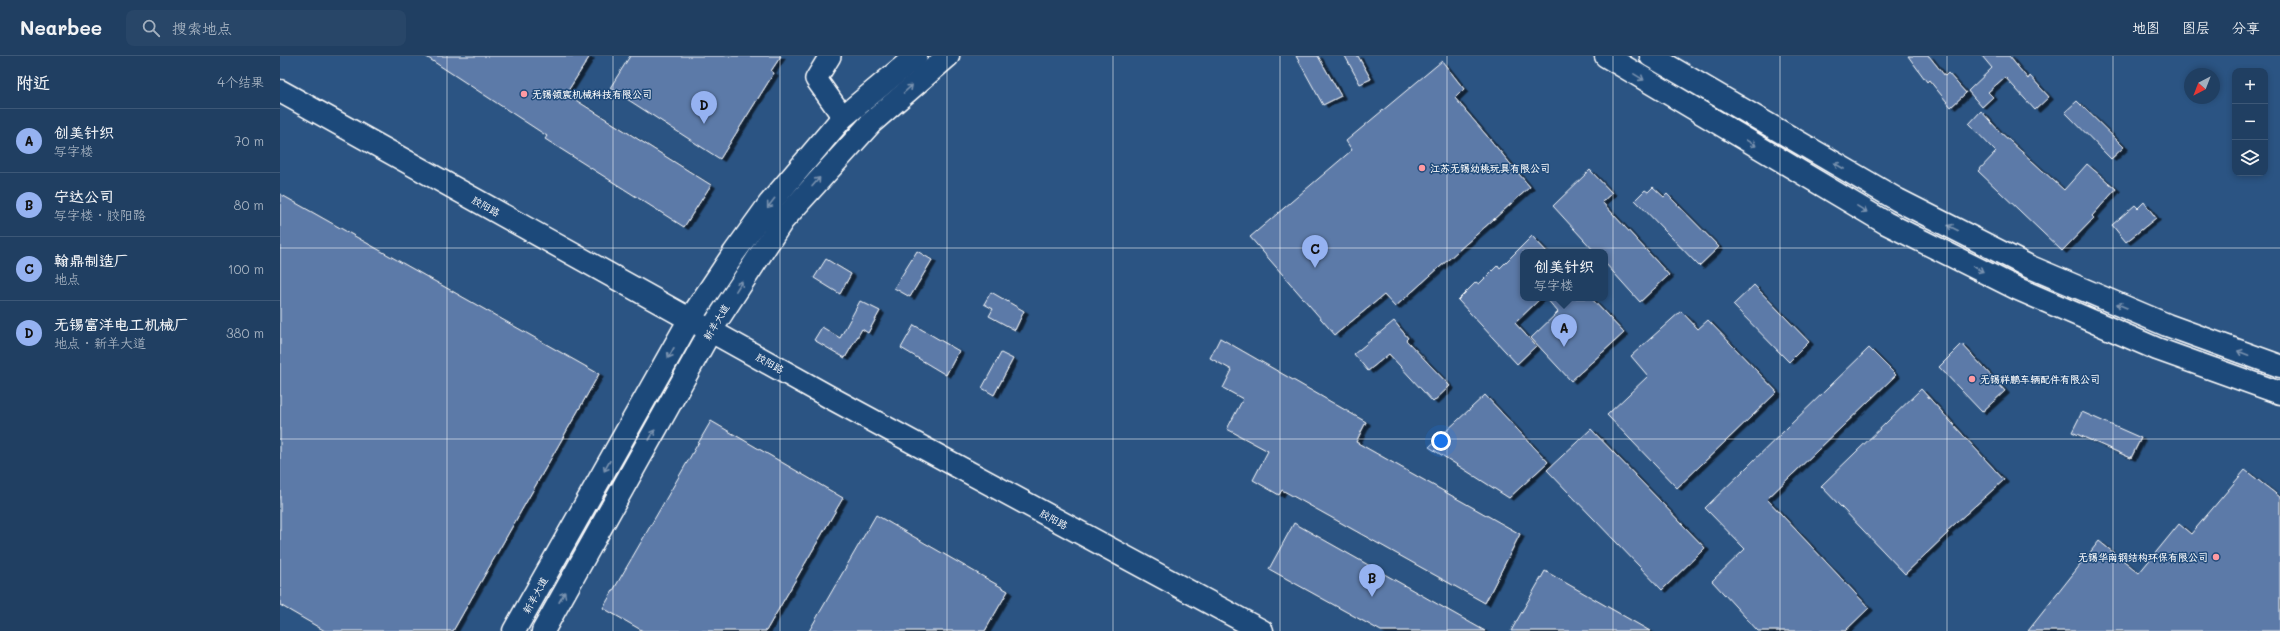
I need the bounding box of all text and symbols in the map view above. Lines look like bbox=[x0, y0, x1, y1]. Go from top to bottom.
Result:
search box bbox=[126, 10, 406, 46]
text: Nearbee bbox=[20, 15, 102, 40]
icon: search bbox=[140, 17, 162, 39]
text: 搜索地点 bbox=[172, 18, 232, 38]
text: 地图 bbox=[2132, 18, 2160, 37]
text: 图层 bbox=[2182, 18, 2210, 37]
text: 分享 bbox=[2232, 18, 2260, 37]
north arrow bbox=[2184, 68, 2220, 104]
map controls bbox=[2232, 68, 2268, 176]
button: + bbox=[2232, 68, 2268, 104]
text: 附近 bbox=[16, 71, 50, 93]
text: 4个结果 bbox=[217, 73, 264, 90]
one-way arrow bbox=[1633, 73, 1645, 81]
one-way arrow bbox=[903, 85, 913, 94]
place label: 无锡领宸机械科技有限公司 bbox=[532, 87, 652, 101]
marker: 无锡领宸机械科技有限公司 bbox=[519, 89, 529, 99]
pin: D bbox=[691, 91, 717, 124]
button: − bbox=[2232, 104, 2268, 140]
text: 创美针织 bbox=[54, 122, 114, 142]
text: A bbox=[24, 132, 34, 149]
text: 70 m bbox=[234, 132, 264, 149]
one-way arrow bbox=[1745, 139, 1757, 147]
button: layers bbox=[2232, 140, 2268, 176]
text: 写字楼 bbox=[54, 142, 93, 159]
place label: 江苏无锡幼桃玩具有限公司 bbox=[1430, 161, 1550, 175]
one-way arrow bbox=[1833, 161, 1845, 169]
marker: 江苏无锡幼桃玩具有限公司 bbox=[1417, 163, 1427, 173]
one-way arrow bbox=[812, 176, 821, 187]
text: 宁达公司 bbox=[54, 186, 114, 206]
street label: 胶阳路 bbox=[469, 193, 503, 219]
text: B bbox=[25, 196, 33, 213]
text: 80 m bbox=[234, 196, 264, 213]
one-way arrow bbox=[767, 197, 775, 208]
text: 写字楼 · 胶阳路 bbox=[54, 206, 146, 223]
one-way arrow bbox=[1856, 206, 1868, 214]
one-way arrow bbox=[1948, 224, 1960, 231]
pin: C bbox=[1302, 235, 1328, 268]
popup bbox=[1520, 249, 1608, 301]
text: 翰鼎制造厂 bbox=[54, 250, 129, 270]
text: 创美针织 bbox=[1534, 256, 1594, 276]
text: C bbox=[24, 260, 34, 277]
text: 100 m bbox=[228, 260, 264, 277]
one-way arrow bbox=[1972, 266, 1984, 273]
text: 地点 bbox=[54, 270, 80, 287]
text: 写字楼 bbox=[1534, 276, 1573, 293]
one-way arrow bbox=[735, 281, 743, 292]
street label: 新羊大道 bbox=[700, 301, 732, 343]
one-way arrow bbox=[2117, 301, 2129, 309]
text: 无锡富洋电工机械厂 bbox=[54, 314, 189, 334]
pin: A bbox=[1551, 314, 1577, 347]
text: D bbox=[24, 324, 34, 341]
text: 380 m bbox=[226, 324, 264, 341]
text: 地点 · 新羊大道 bbox=[54, 334, 146, 351]
one-way arrow bbox=[667, 347, 675, 359]
one-way arrow bbox=[2238, 349, 2250, 357]
street label: 胶阳路 bbox=[753, 350, 787, 376]
place label: 无锡祥鹏车辆配件有限公司 bbox=[1980, 372, 2100, 386]
marker: 无锡祥鹏车辆配件有限公司 bbox=[1967, 374, 1977, 384]
one-way arrow bbox=[649, 429, 657, 441]
your location bbox=[1431, 431, 1451, 451]
one-way arrow bbox=[603, 460, 611, 472]
street label: 胶阳路 bbox=[1037, 506, 1071, 532]
place label: 无锡华南钢结构环保有限公司 bbox=[2078, 550, 2208, 564]
marker: 无锡华南钢结构环保有限公司 bbox=[2211, 552, 2221, 562]
pin: B bbox=[1359, 564, 1385, 597]
street label: 新羊大道 bbox=[519, 574, 551, 616]
one-way arrow bbox=[558, 591, 566, 603]

